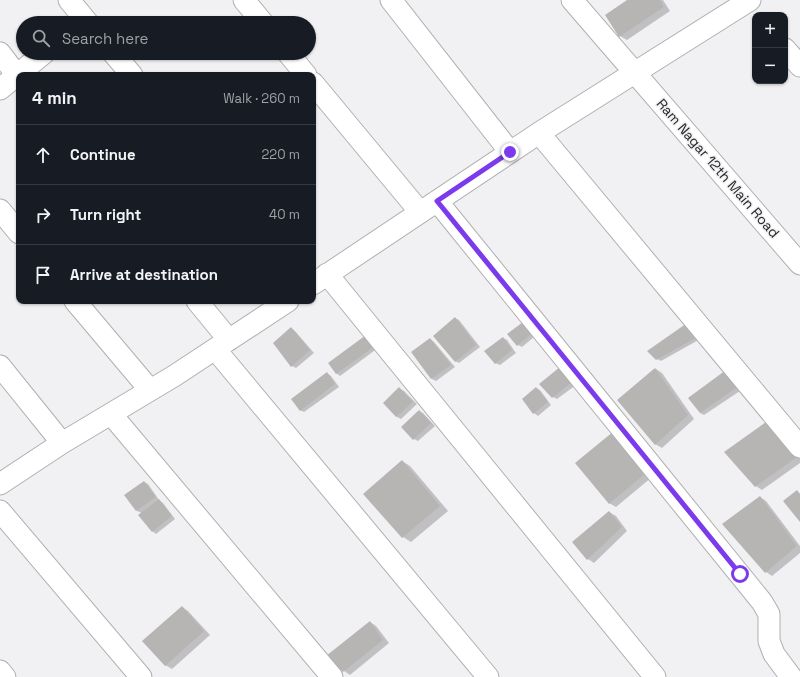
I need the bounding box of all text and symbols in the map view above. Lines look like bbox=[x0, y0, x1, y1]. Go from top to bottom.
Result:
map controls bbox=[752, 12, 788, 84]
button: + bbox=[752, 12, 788, 48]
search box bbox=[16, 16, 316, 60]
icon: search bbox=[30, 27, 52, 49]
text: Search here bbox=[62, 29, 148, 48]
button: − bbox=[752, 48, 788, 84]
text: 4 min bbox=[32, 87, 77, 109]
text: Walk · 260 m bbox=[223, 90, 300, 107]
street label: Ram Nagar 12th Main Road bbox=[653, 95, 783, 241]
route end bbox=[501, 143, 519, 161]
icon: ahead bbox=[32, 144, 54, 166]
text: Continue bbox=[70, 145, 136, 164]
text: 220 m bbox=[261, 146, 300, 163]
icon: right bbox=[32, 204, 54, 226]
text: Turn right bbox=[70, 205, 141, 224]
text: 40 m bbox=[269, 206, 300, 223]
icon: arrive bbox=[32, 264, 54, 286]
text: Arrive at destination bbox=[70, 265, 218, 284]
route start bbox=[731, 565, 749, 583]

